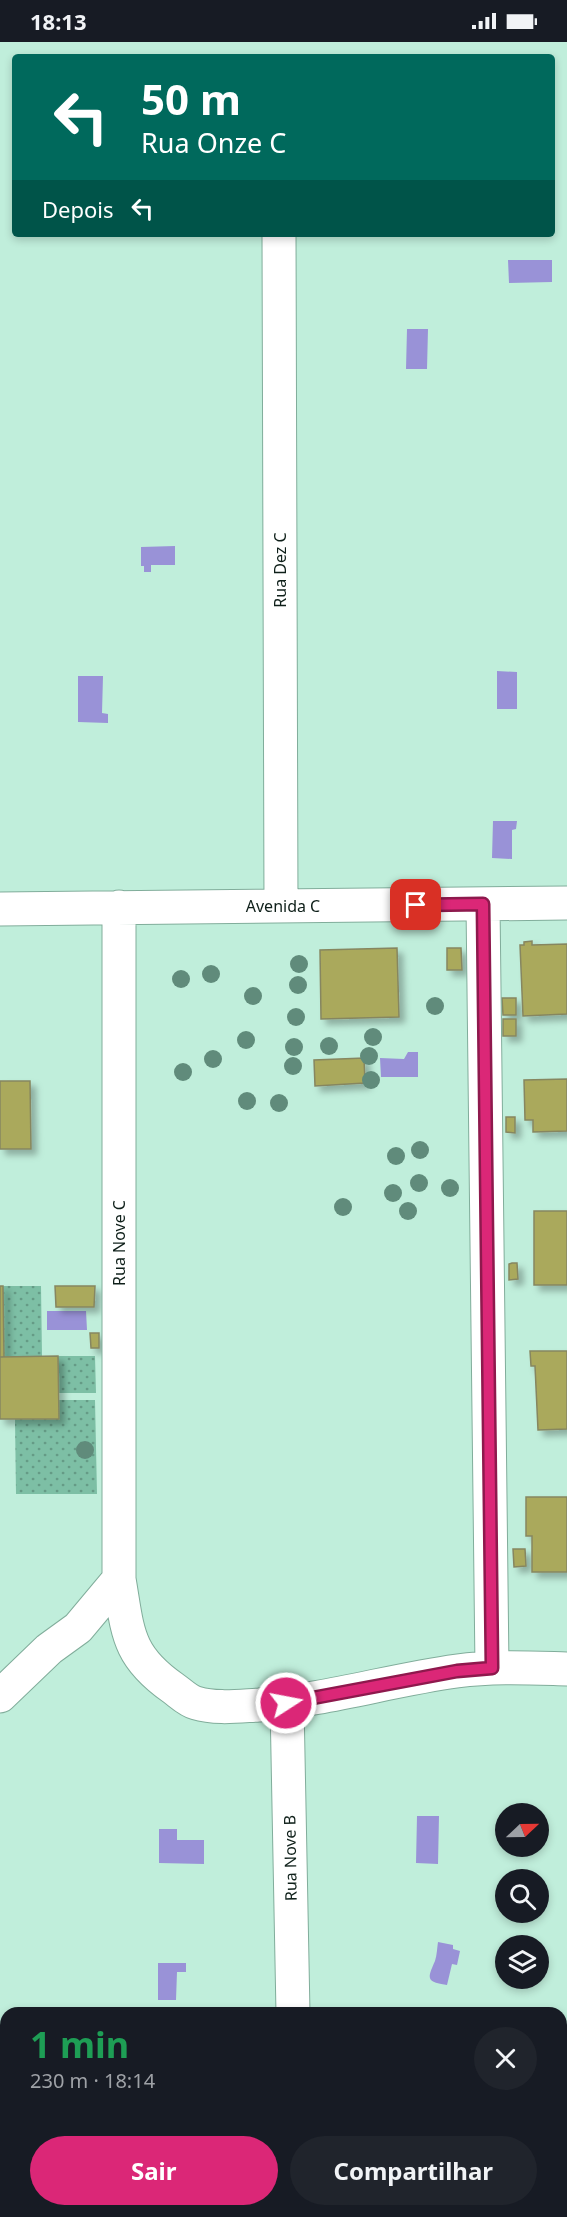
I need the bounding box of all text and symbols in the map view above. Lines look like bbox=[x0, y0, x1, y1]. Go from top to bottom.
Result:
text: 18:13 bbox=[30, 6, 87, 36]
text: 50 m bbox=[141, 70, 241, 127]
icon: left bbox=[42, 78, 120, 156]
text: Rua Onze C bbox=[141, 124, 286, 161]
icon: left bbox=[126, 192, 159, 225]
text: Depois bbox=[42, 194, 114, 224]
street label: Rua Dez C bbox=[269, 532, 291, 608]
pin bbox=[390, 879, 441, 930]
icon: arrive bbox=[399, 888, 432, 921]
street label: Avenida C bbox=[246, 895, 320, 917]
street label: Rua Nove C bbox=[108, 1200, 130, 1286]
position arrow bbox=[254, 1671, 318, 1735]
north arrow bbox=[495, 1803, 549, 1857]
map controls bbox=[495, 1803, 549, 1989]
street label: Rua Nove B bbox=[278, 1815, 302, 1901]
button: search bbox=[495, 1869, 549, 1923]
button: layers bbox=[495, 1935, 549, 1989]
text: 1 min bbox=[30, 2020, 129, 2069]
button: close bbox=[474, 2027, 537, 2090]
text: 230 m · 18:14 bbox=[30, 2067, 155, 2094]
button: Sair bbox=[30, 2136, 278, 2205]
button: Compartilhar bbox=[290, 2136, 537, 2205]

